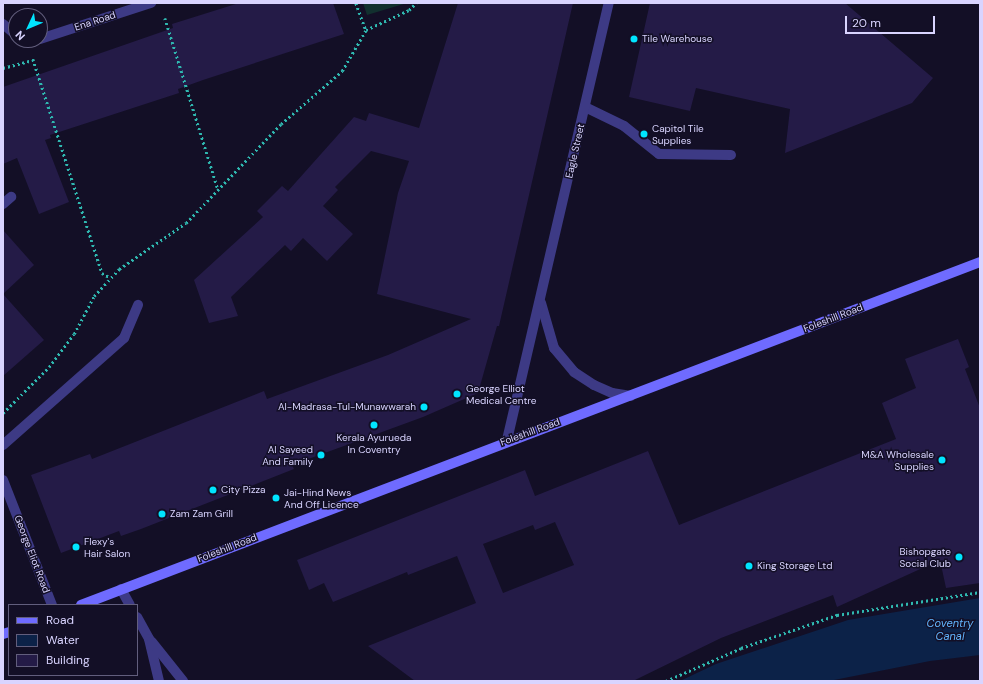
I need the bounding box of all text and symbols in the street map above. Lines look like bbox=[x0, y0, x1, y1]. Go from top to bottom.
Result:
north arrow bbox=[8, 8, 48, 48]
scale bar bbox=[847, 8, 937, 34]
street label: Ena Road bbox=[73, 9, 117, 33]
text: 20 m bbox=[852, 15, 881, 31]
text: N bbox=[12, 28, 28, 43]
place label: Tile Warehouse bbox=[642, 33, 713, 45]
marker: Tile Warehouse bbox=[629, 34, 639, 44]
place label: Capitol Tile Supplies bbox=[652, 122, 704, 146]
street label: Eagle Street bbox=[563, 123, 587, 179]
marker: Capitol Tile Supplies bbox=[639, 129, 649, 139]
street label: Foleshill Road bbox=[802, 301, 864, 335]
place label: George Elliot Medical Centre bbox=[466, 382, 537, 406]
marker: George Elliot Medical Centre bbox=[451, 388, 463, 400]
place label: Al-Madrasa-Tul-Munawwarah bbox=[278, 401, 416, 413]
marker: Al-Madrasa-Tul-Munawwarah bbox=[419, 402, 429, 412]
street label: Foleshill Road bbox=[499, 416, 561, 448]
marker: Kerala Ayurueda In Coventry bbox=[369, 420, 379, 430]
place label: Kerala Ayurueda In Coventry bbox=[337, 431, 411, 454]
place label: Al Sayeed And Family bbox=[262, 443, 313, 466]
place label: M&A Wholesale Supplies bbox=[861, 448, 934, 472]
marker: Al Sayeed And Family bbox=[316, 450, 326, 460]
marker: M&A Wholesale Supplies bbox=[937, 455, 947, 465]
place label: City Pizza bbox=[221, 484, 266, 496]
marker: City Pizza bbox=[208, 485, 218, 495]
place label: Jai-Hind News And Off Licence bbox=[284, 486, 359, 510]
marker: Jai-Hind News And Off Licence bbox=[271, 493, 281, 503]
place label: Zam Zam Grill bbox=[170, 508, 233, 520]
marker: Zam Zam Grill bbox=[157, 509, 167, 519]
street label: George Eliot Road bbox=[12, 513, 52, 595]
street label: Foleshill Road bbox=[196, 531, 258, 565]
place label: Flexy's Hair Salon bbox=[84, 535, 130, 558]
marker: Flexy's Hair Salon bbox=[71, 542, 81, 552]
place label: Bishopgate Social Club bbox=[899, 545, 951, 568]
marker: Bishopgate Social Club bbox=[954, 552, 964, 562]
place label: King Storage Ltd bbox=[757, 560, 832, 572]
marker: King Storage Ltd bbox=[744, 561, 754, 571]
legend bbox=[8, 604, 138, 676]
text: Road bbox=[46, 612, 74, 628]
water label: Coventry Canal bbox=[927, 617, 973, 643]
text: Water bbox=[46, 632, 79, 648]
text: Building bbox=[46, 652, 90, 668]

